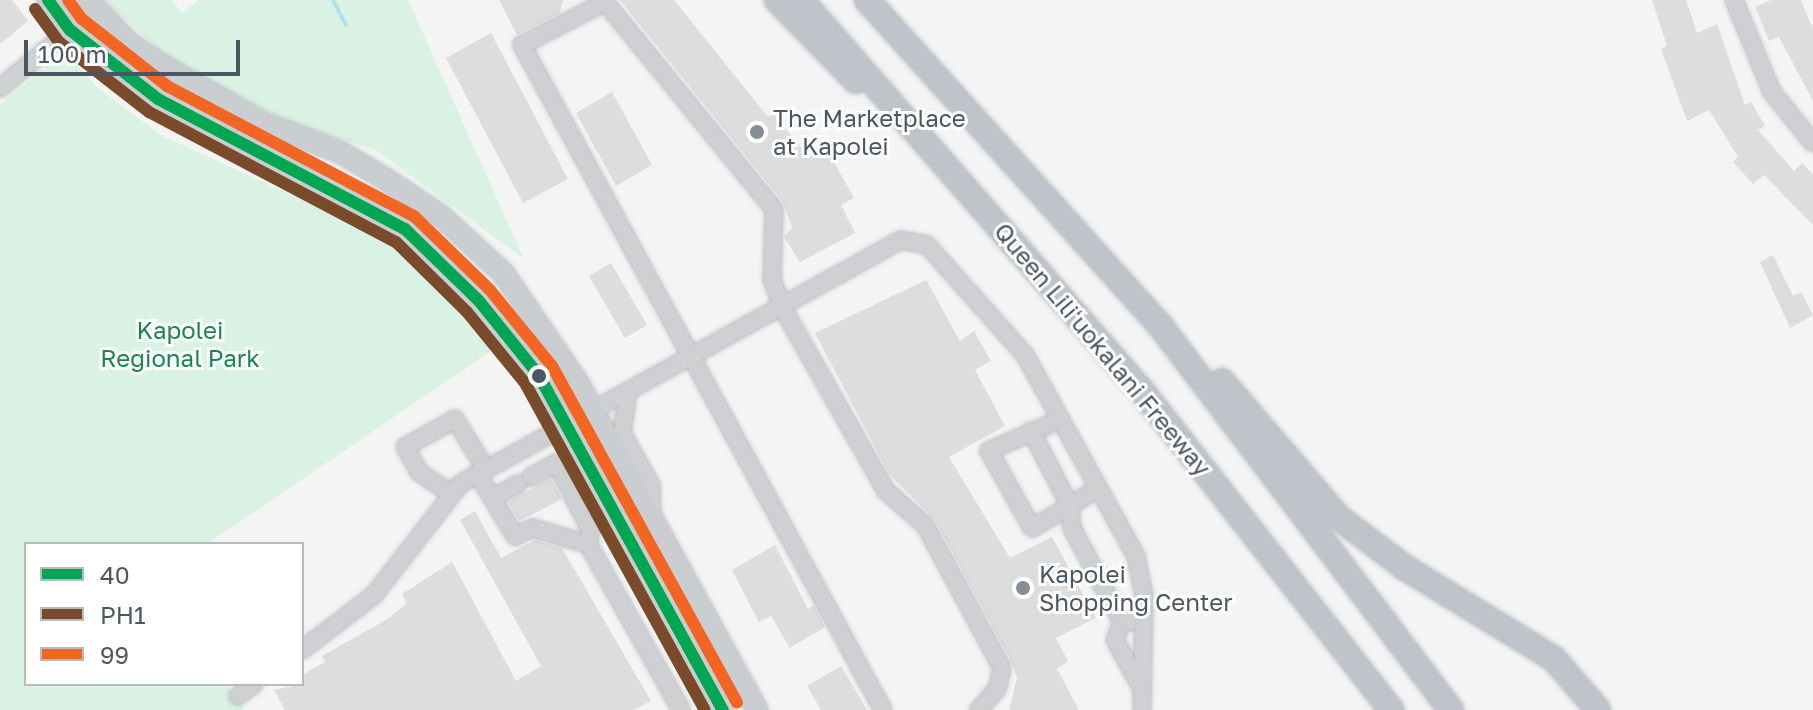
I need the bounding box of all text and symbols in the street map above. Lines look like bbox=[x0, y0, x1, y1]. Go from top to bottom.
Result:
scale bar bbox=[28, 24, 244, 74]
text: 100 m bbox=[38, 39, 107, 68]
place label: The Marketplace at Kapolei bbox=[773, 104, 966, 160]
marker: The Marketplace at Kapolei bbox=[748, 123, 766, 141]
street label: Queen Liliʻuokalani Freeway bbox=[989, 217, 1217, 481]
park label: Kapolei Regional Park bbox=[100, 316, 260, 372]
unlabelled marker bbox=[531, 368, 547, 384]
legend bbox=[24, 542, 304, 686]
text: 40 bbox=[100, 560, 130, 589]
place label: Kapolei Shopping Center bbox=[1039, 560, 1233, 616]
marker: Kapolei Shopping Center bbox=[1014, 579, 1032, 597]
text: PH1 bbox=[100, 600, 146, 629]
text: 99 bbox=[100, 640, 129, 669]

